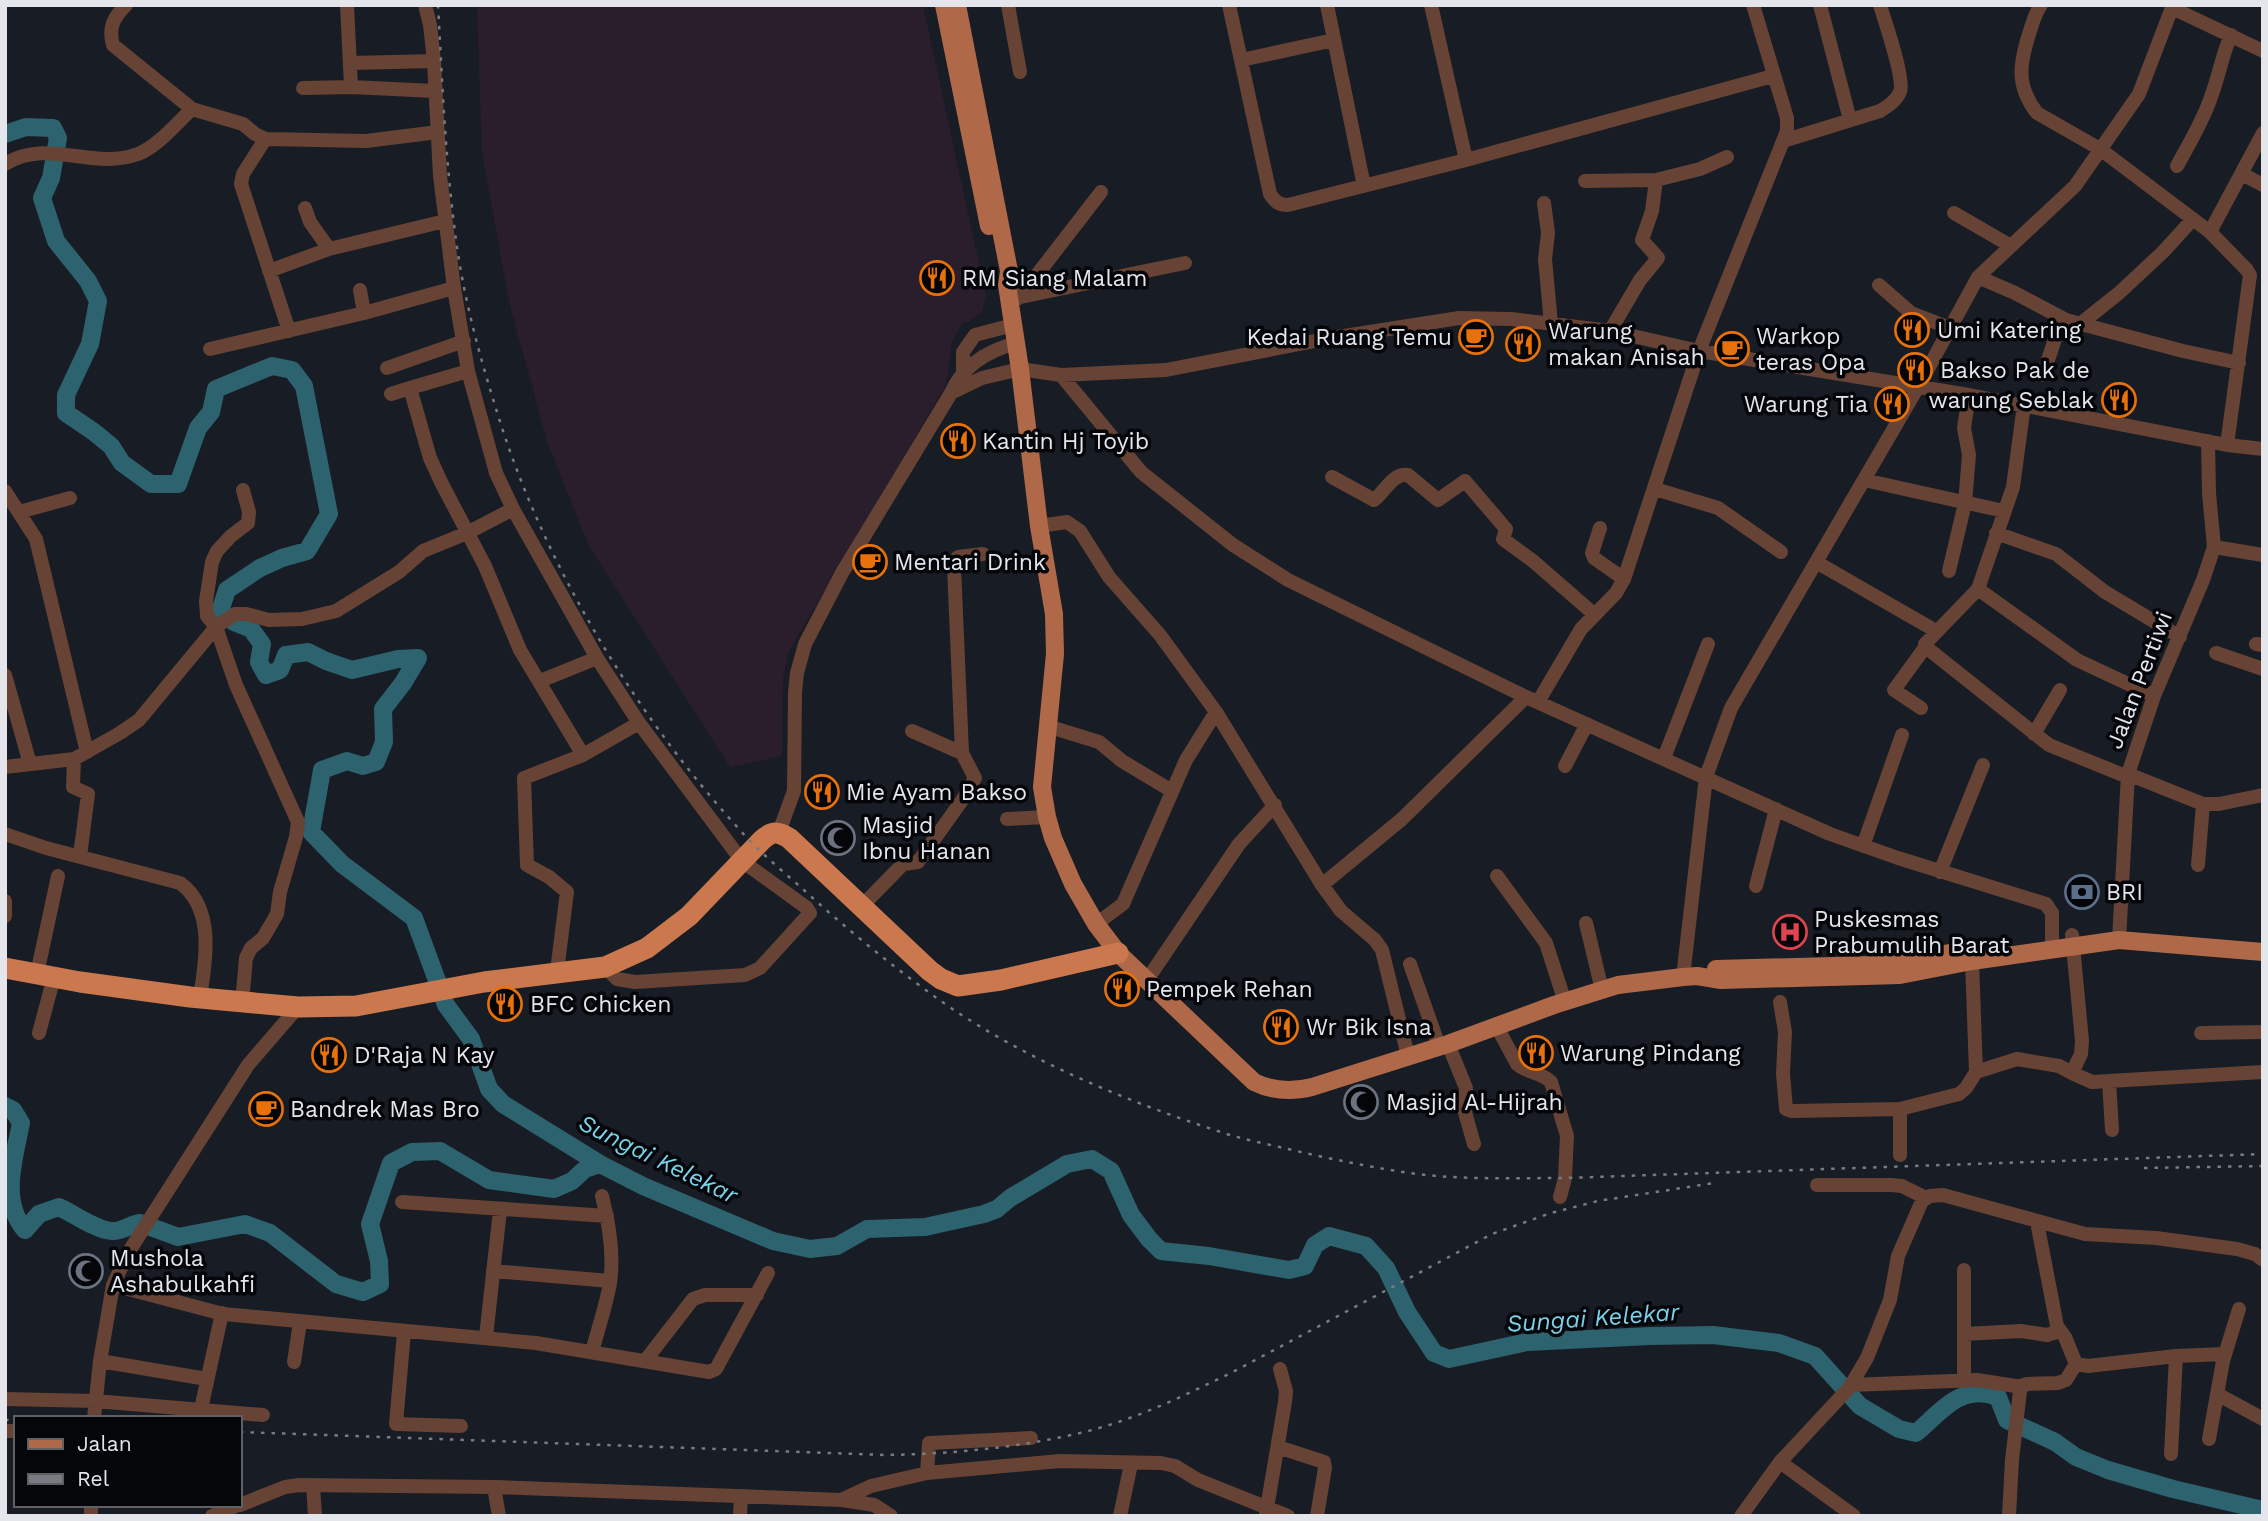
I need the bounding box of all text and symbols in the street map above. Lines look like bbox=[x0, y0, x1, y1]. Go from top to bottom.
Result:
restaurant icon: RM Siang Malam bbox=[918, 259, 956, 297]
place label: RM Siang Malam bbox=[962, 265, 1147, 292]
restaurant icon: Umi Katering bbox=[1893, 311, 1931, 349]
place label: Umi Katering bbox=[1937, 317, 2082, 344]
cafe icon: Kedai Ruang Temu bbox=[1457, 318, 1495, 356]
place label: Warung makan Anisah bbox=[1548, 318, 1705, 371]
place label: Warkop teras Opa bbox=[1756, 323, 1865, 376]
place label: Kedai Ruang Temu bbox=[1247, 324, 1452, 351]
restaurant icon: Warung makan Anisah bbox=[1504, 325, 1542, 363]
cafe icon: Warkop teras Opa bbox=[1713, 330, 1751, 368]
restaurant icon: Bakso Pak de bbox=[1896, 351, 1934, 389]
place label: Bakso Pak de bbox=[1940, 357, 2090, 384]
restaurant icon: warung Seblak bbox=[2100, 381, 2138, 419]
restaurant icon: Warung Tia bbox=[1873, 385, 1911, 423]
place label: warung Seblak bbox=[1929, 387, 2094, 414]
place label: Warung Tia bbox=[1744, 391, 1868, 418]
restaurant icon: Kantin Hj Toyib bbox=[939, 422, 977, 460]
place label: Kantin Hj Toyib bbox=[982, 428, 1149, 455]
cafe icon: Mentari Drink bbox=[851, 543, 889, 581]
place label: Mentari Drink bbox=[894, 549, 1046, 576]
street label: Jalan Pertiwi bbox=[2101, 608, 2178, 753]
restaurant icon: Mie Ayam Bakso bbox=[803, 773, 841, 811]
place label: Mie Ayam Bakso bbox=[846, 779, 1027, 806]
place label: Masjid Ibnu Hanan bbox=[862, 812, 991, 865]
mosque icon: Masjid Ibnu Hanan bbox=[819, 819, 857, 857]
bank icon: BRI bbox=[2063, 873, 2101, 911]
place label: BRI bbox=[2106, 879, 2143, 906]
place label: Puskesmas Prabumulih Barat bbox=[1814, 906, 2010, 959]
hospital icon: Puskesmas Prabumulih Barat bbox=[1771, 913, 1809, 951]
restaurant icon: Pempek Rehan bbox=[1103, 970, 1141, 1008]
place label: Pempek Rehan bbox=[1146, 976, 1313, 1003]
restaurant icon: BFC Chicken bbox=[486, 985, 524, 1023]
place label: BFC Chicken bbox=[530, 991, 672, 1018]
restaurant icon: Wr Bik Isna bbox=[1262, 1008, 1300, 1046]
place label: Wr Bik Isna bbox=[1306, 1014, 1432, 1041]
restaurant icon: Warung Pindang bbox=[1517, 1034, 1555, 1072]
restaurant icon: D'Raja N Kay bbox=[310, 1036, 348, 1074]
place label: Warung Pindang bbox=[1560, 1040, 1741, 1067]
place label: D'Raja N Kay bbox=[354, 1042, 495, 1069]
mosque icon: Masjid Al-Hijrah bbox=[1342, 1083, 1380, 1121]
place label: Masjid Al-Hijrah bbox=[1386, 1089, 1563, 1116]
cafe icon: Bandrek Mas Bro bbox=[247, 1090, 285, 1128]
place label: Bandrek Mas Bro bbox=[290, 1096, 480, 1123]
water label: Sungai Kelekar bbox=[574, 1108, 743, 1210]
place label: Mushola Ashabulkahfi bbox=[110, 1245, 255, 1298]
mosque icon: Mushola Ashabulkahfi bbox=[67, 1252, 105, 1290]
water label: Sungai Kelekar bbox=[1506, 1298, 1682, 1338]
legend bbox=[14, 1416, 242, 1507]
text: Jalan bbox=[77, 1431, 132, 1456]
text: Rel bbox=[77, 1466, 110, 1491]

